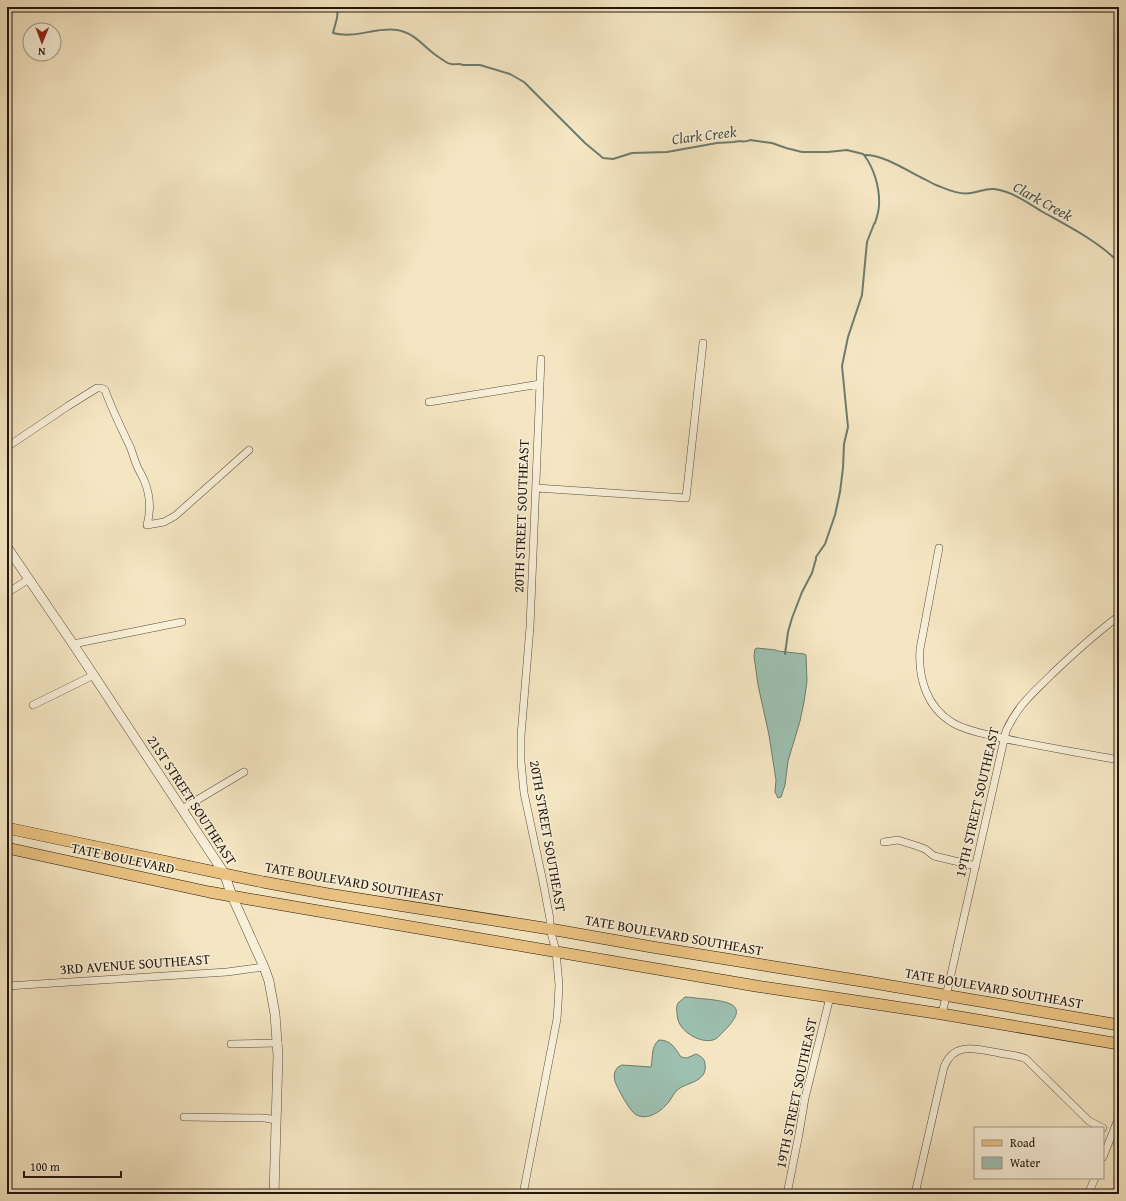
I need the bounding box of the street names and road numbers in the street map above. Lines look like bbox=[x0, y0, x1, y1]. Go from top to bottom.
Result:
street label: 20TH STREET SOUTHEAST bbox=[508, 439, 534, 593]
street label: 19TH STREET SOUTHEAST bbox=[950, 725, 1004, 879]
street label: 21ST STREET SOUTHEAST bbox=[142, 731, 242, 869]
street label: 20TH STREET SOUTHEAST bbox=[525, 759, 571, 913]
street label: TATE BOULEVARD bbox=[69, 837, 177, 879]
street label: TATE BOULEVARD SOUTHEAST bbox=[263, 856, 445, 908]
street label: TATE BOULEVARD SOUTHEAST bbox=[583, 909, 765, 961]
street label: 3RD AVENUE SOUTHEAST bbox=[59, 949, 211, 979]
street label: TATE BOULEVARD SOUTHEAST bbox=[903, 962, 1085, 1014]
street label: 19TH STREET SOUTHEAST bbox=[770, 1016, 822, 1170]

